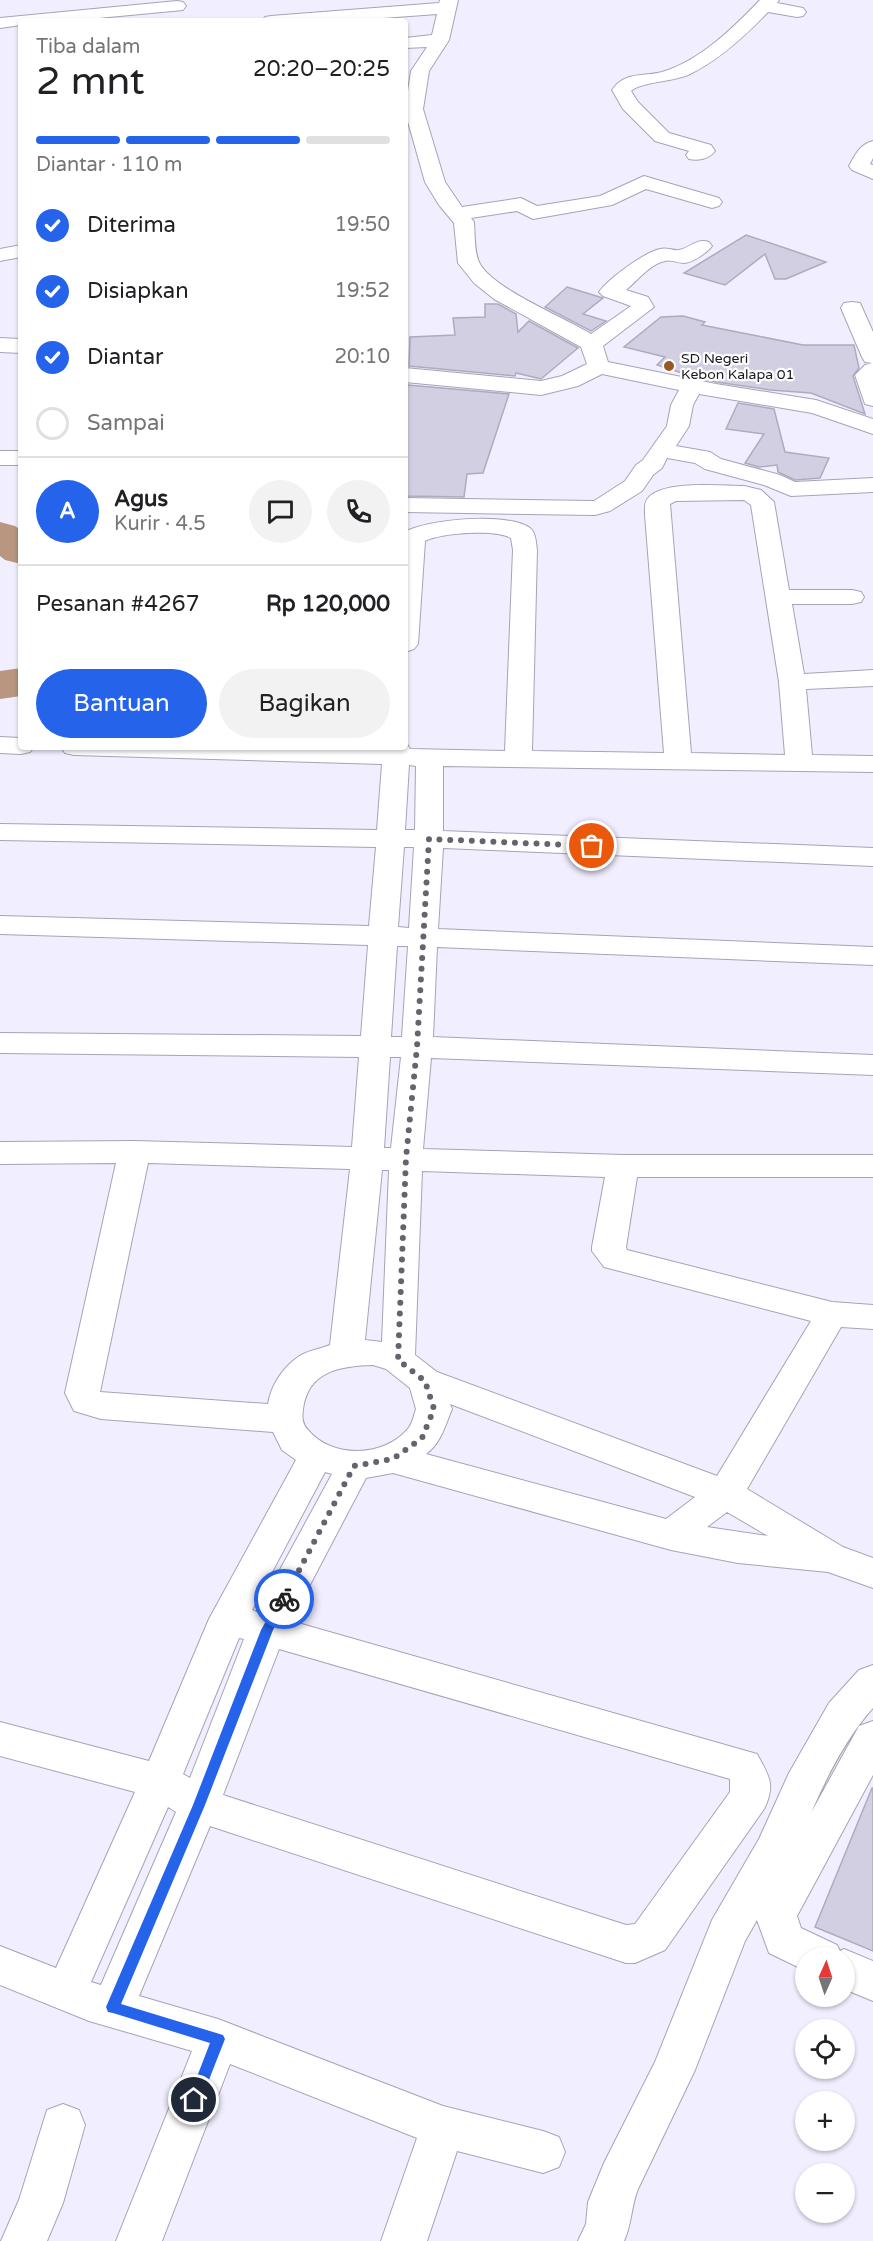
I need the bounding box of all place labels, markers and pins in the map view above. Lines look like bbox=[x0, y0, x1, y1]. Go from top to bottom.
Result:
place label: SD Negeri Kebon Kalapa 01 bbox=[681, 350, 794, 383]
marker: SD Negeri Kebon Kalapa 01 bbox=[662, 359, 676, 373]
pin bbox=[566, 820, 617, 871]
pin bbox=[168, 2074, 219, 2125]

